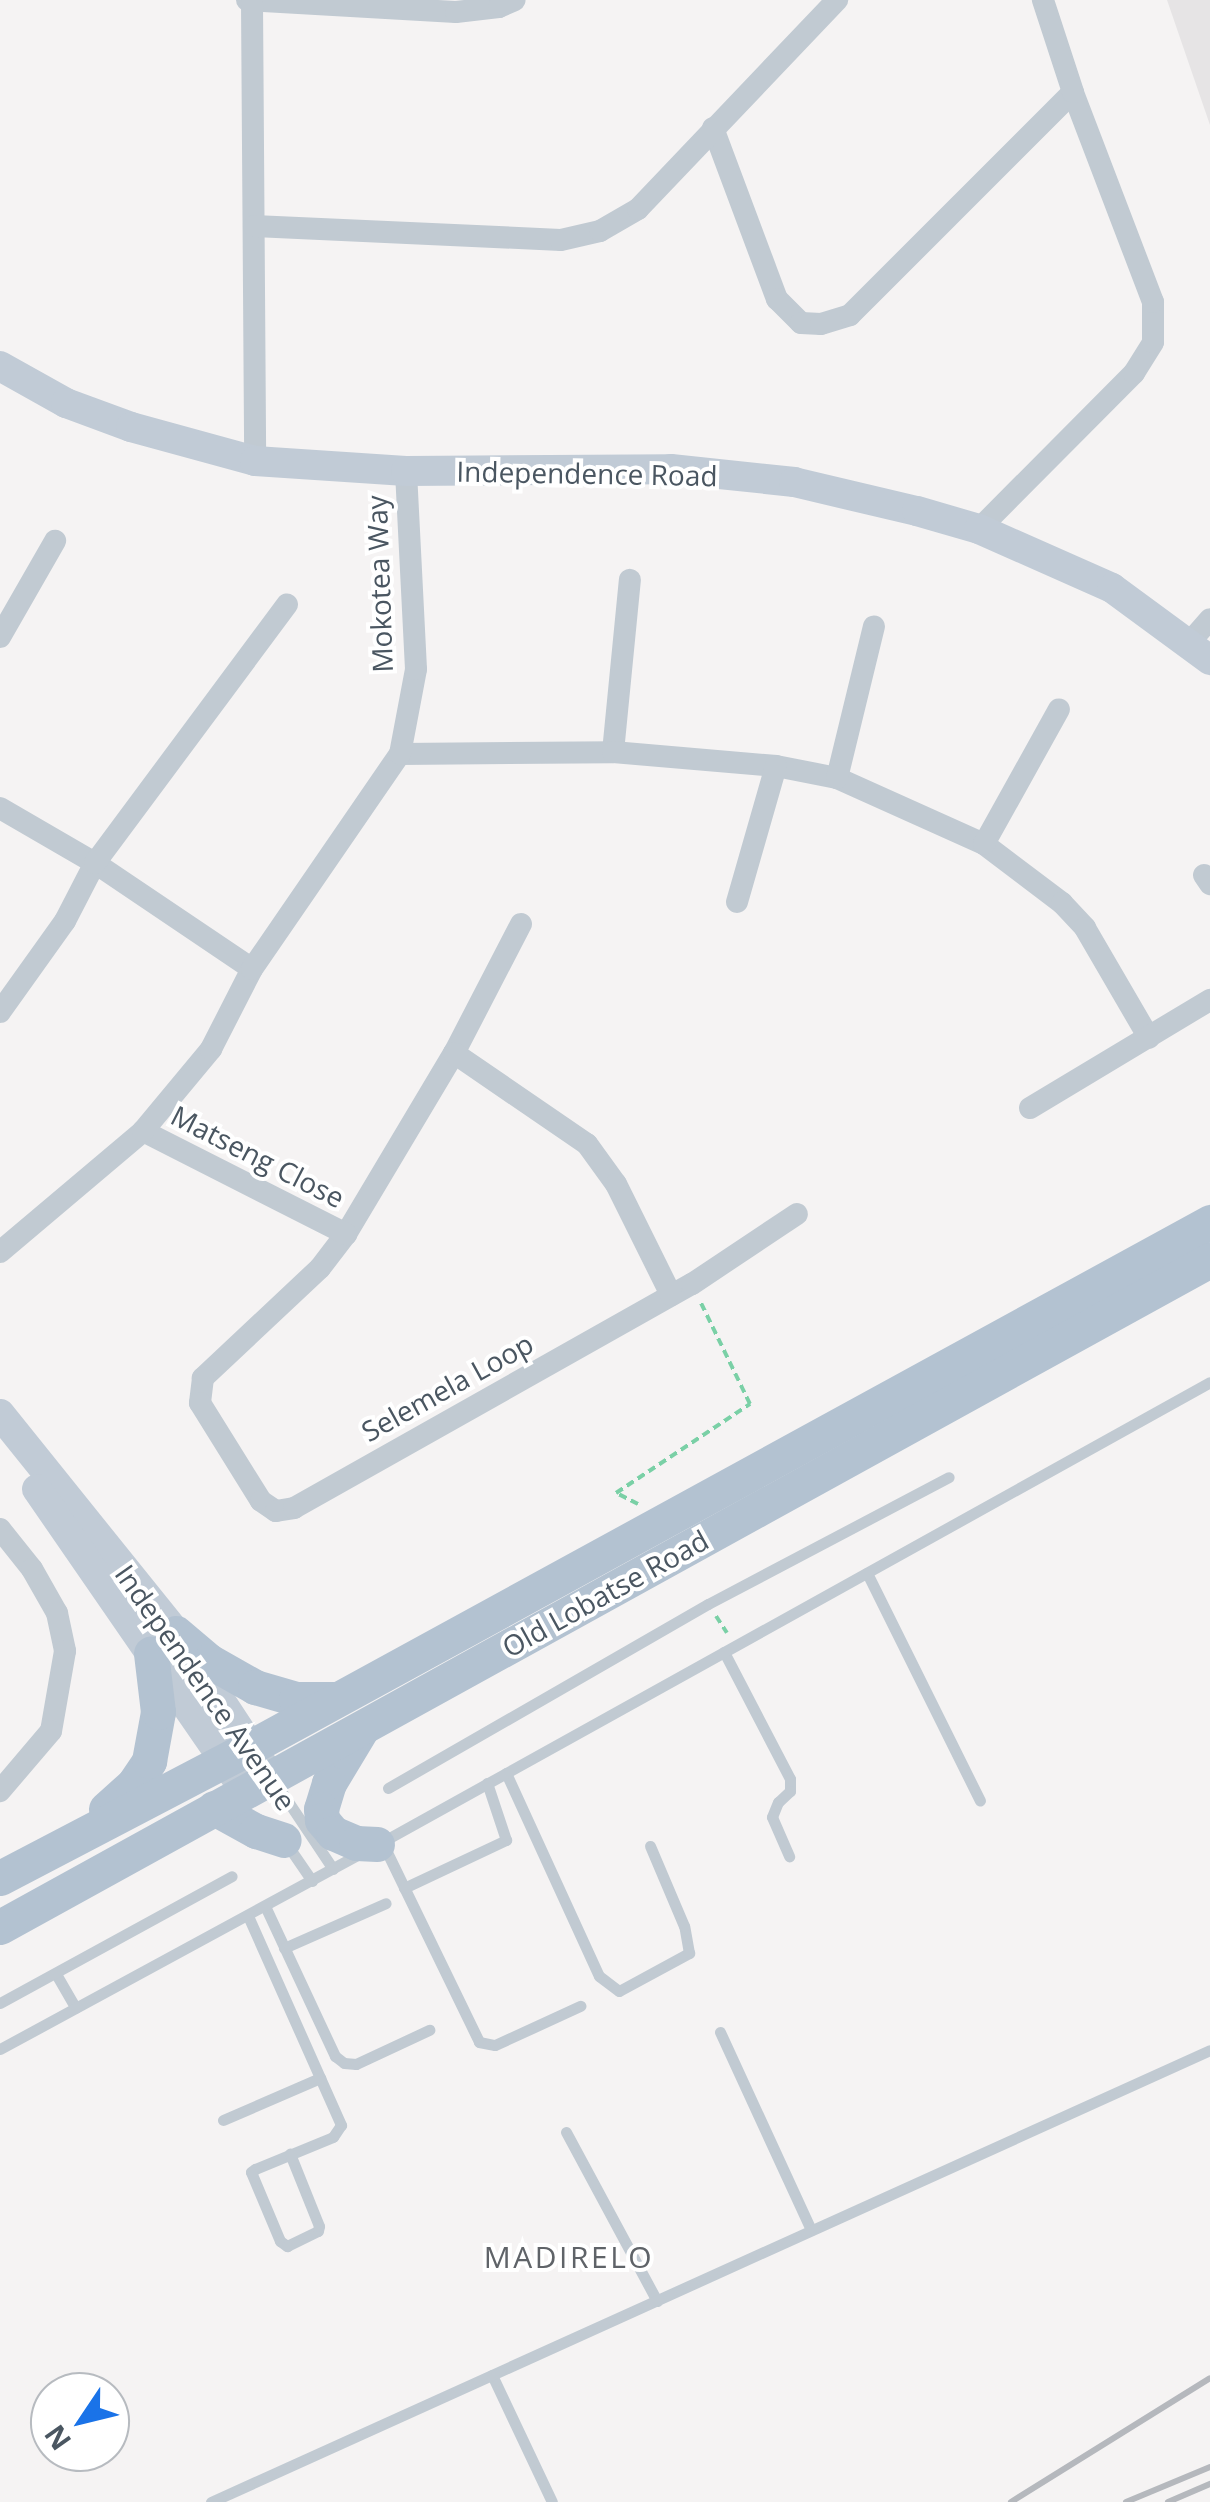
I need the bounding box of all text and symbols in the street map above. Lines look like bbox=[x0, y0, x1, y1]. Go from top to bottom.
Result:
street label: Independence Road bbox=[456, 454, 718, 492]
street label: Mokotea Way bbox=[359, 495, 399, 673]
street label: Matseng Close bbox=[166, 1098, 350, 1214]
street label: Selemela Loop bbox=[355, 1326, 539, 1448]
street label: Old Lobatse Road bbox=[496, 1522, 714, 1664]
street label: Independence Avenue bbox=[109, 1558, 303, 1816]
district label: MADIRELO bbox=[484, 2239, 654, 2275]
north arrow bbox=[30, 2372, 130, 2472]
text: N bbox=[35, 2418, 79, 2458]

